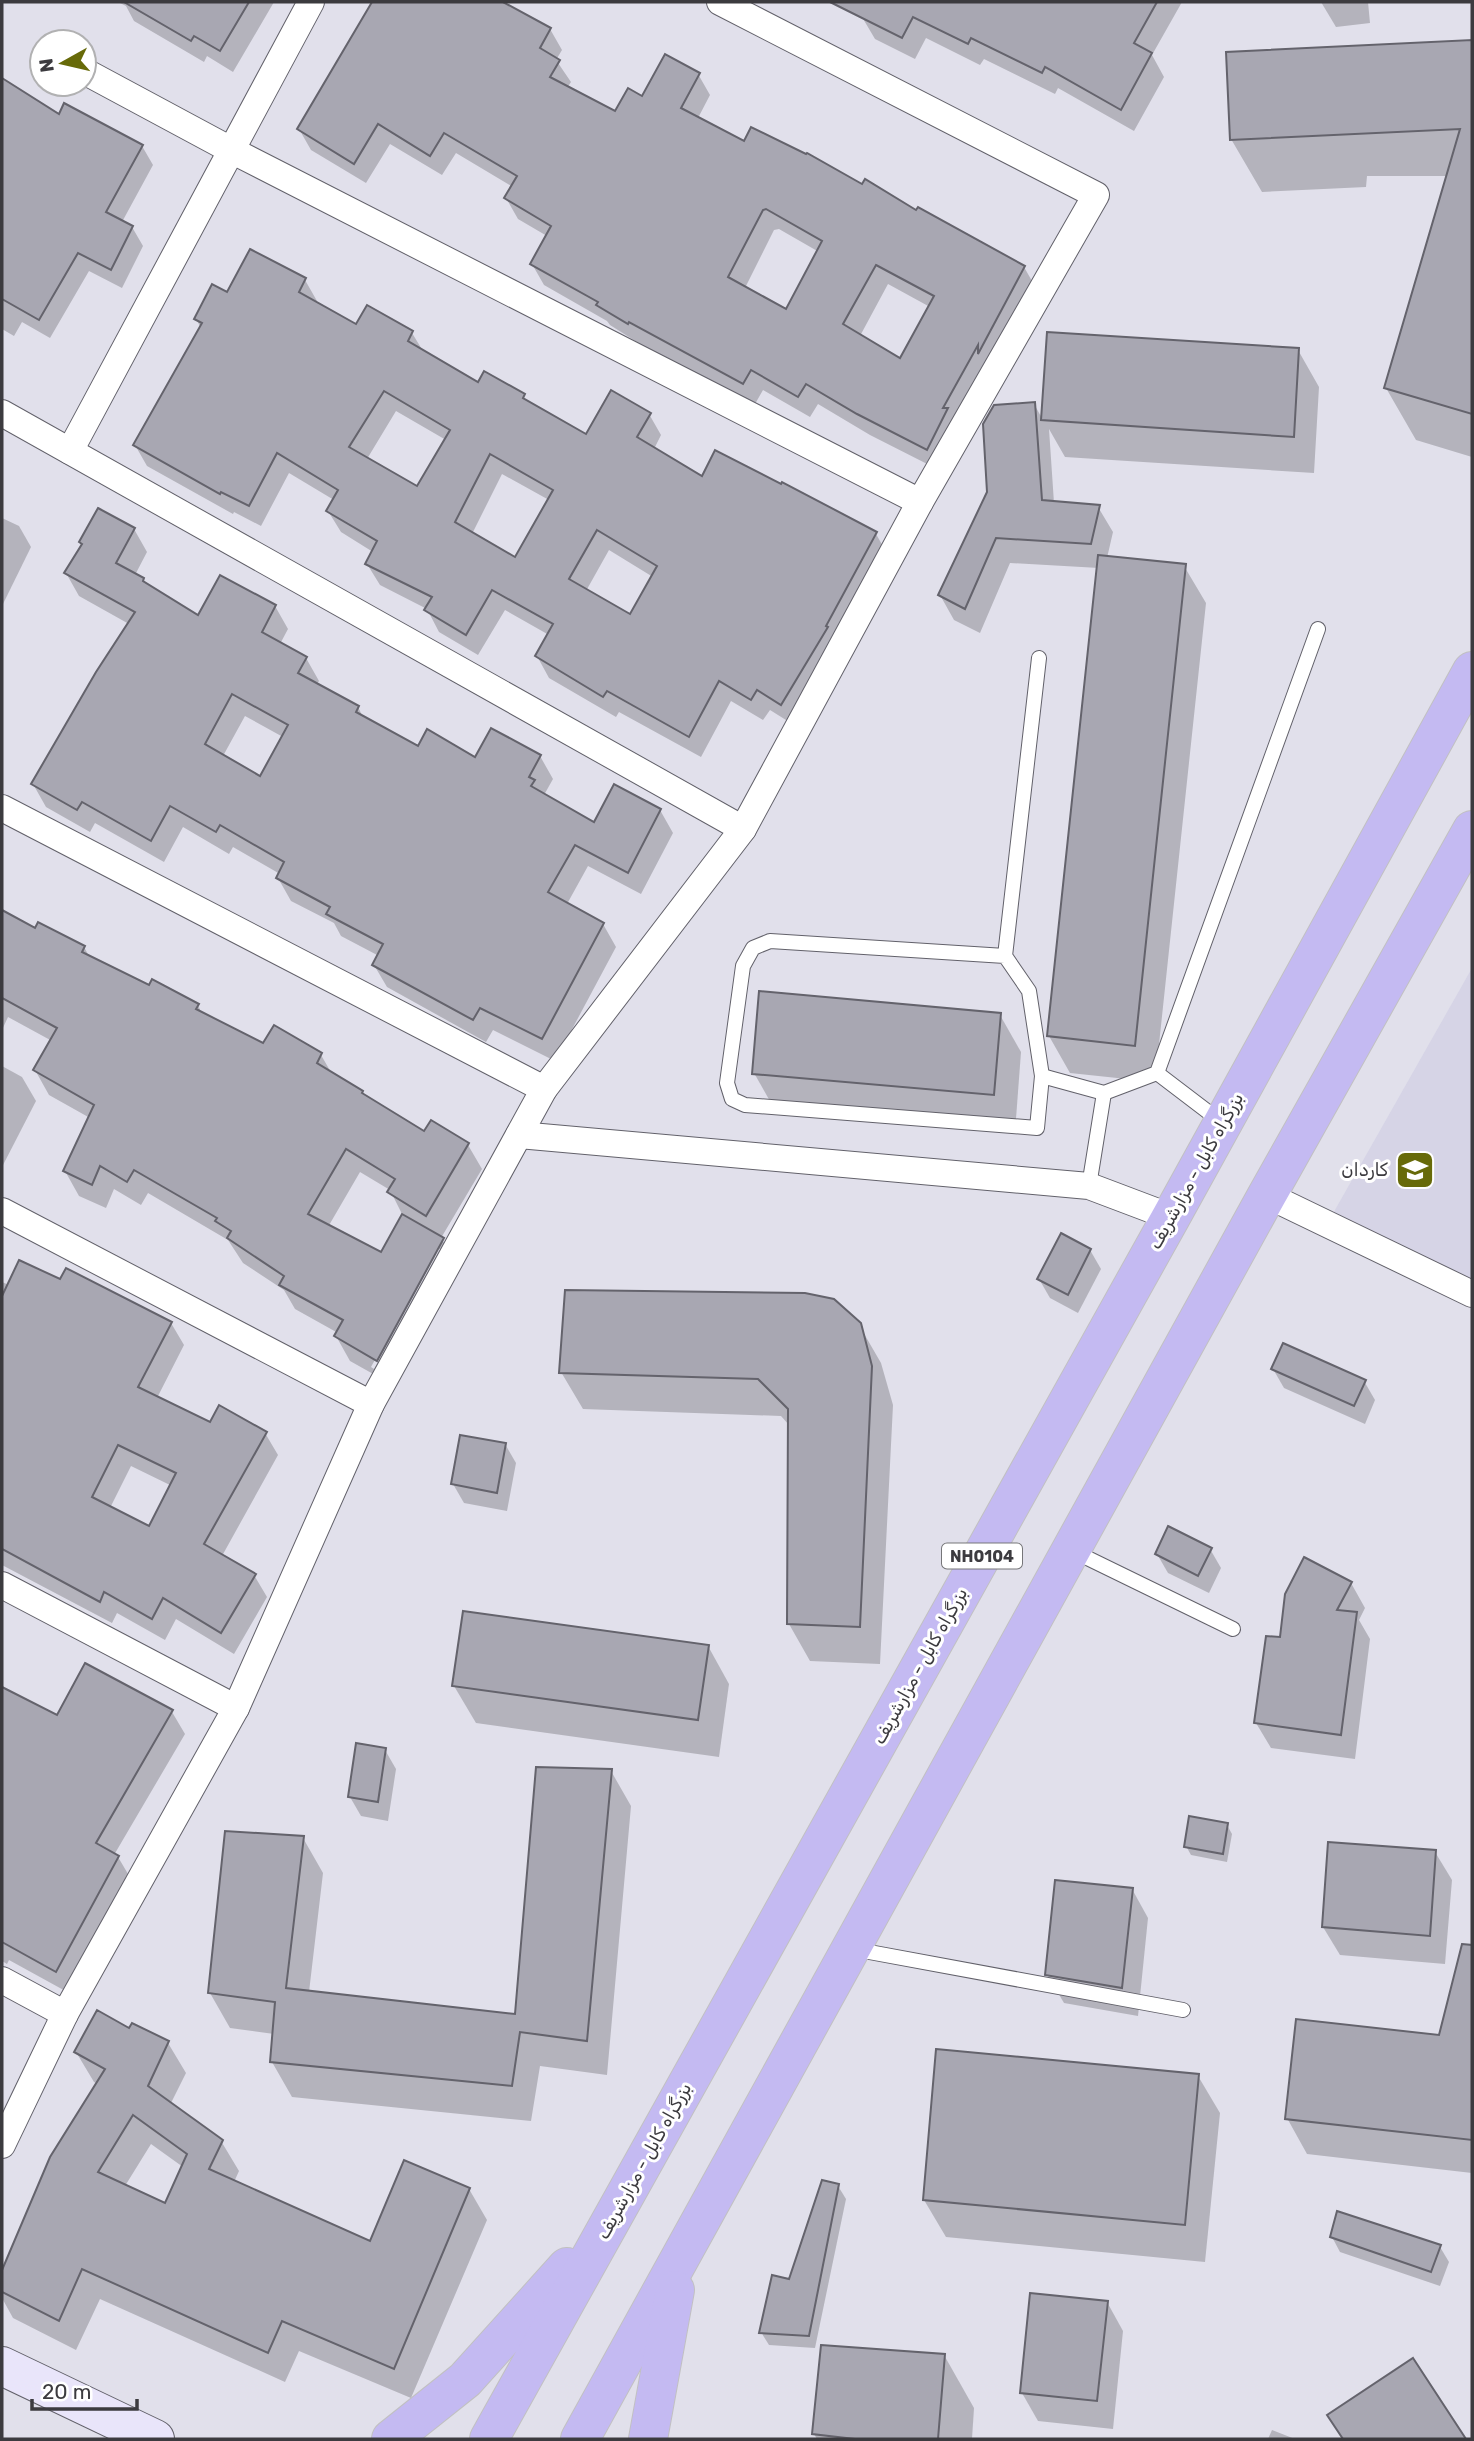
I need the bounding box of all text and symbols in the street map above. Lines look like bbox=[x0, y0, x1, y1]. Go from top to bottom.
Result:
north arrow bbox=[28, 28, 98, 98]
text: N bbox=[34, 57, 59, 74]
street label: بزرگراه کابل - مزارشریف bbox=[1144, 1089, 1248, 1253]
school or university icon: کاردان bbox=[1394, 1149, 1436, 1191]
place label: کاردان bbox=[1341, 1159, 1388, 1181]
road number: NH0104 bbox=[942, 1544, 1022, 1568]
street label: بزرگراه کابل - مزارشریف bbox=[868, 1584, 972, 1748]
street label: بزرگراه کابل - مزارشریف bbox=[592, 2079, 696, 2243]
scale bar bbox=[32, 2368, 136, 2412]
text: 20 m bbox=[42, 2379, 91, 2404]

